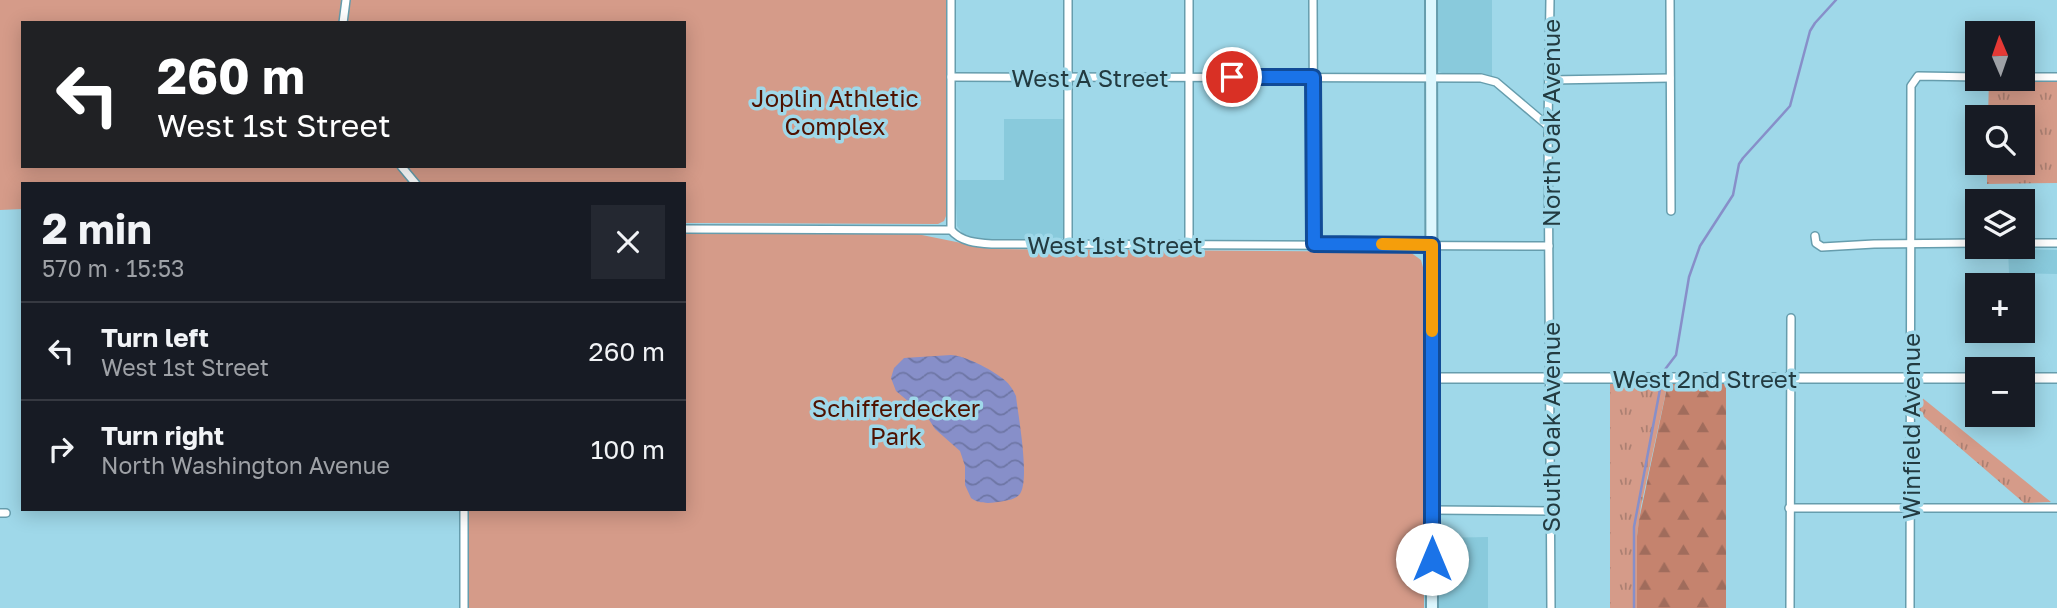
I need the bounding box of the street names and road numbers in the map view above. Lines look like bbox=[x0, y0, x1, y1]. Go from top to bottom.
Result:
street label: North Oak Avenue bbox=[1536, 19, 1565, 227]
street label: West A Street bbox=[1011, 63, 1169, 92]
street label: West 1st Street bbox=[1027, 230, 1203, 259]
street label: South Oak Avenue bbox=[1536, 322, 1565, 532]
street label: Winfield Avenue bbox=[1896, 333, 1925, 519]
street label: West 2nd Street bbox=[1613, 364, 1797, 393]

